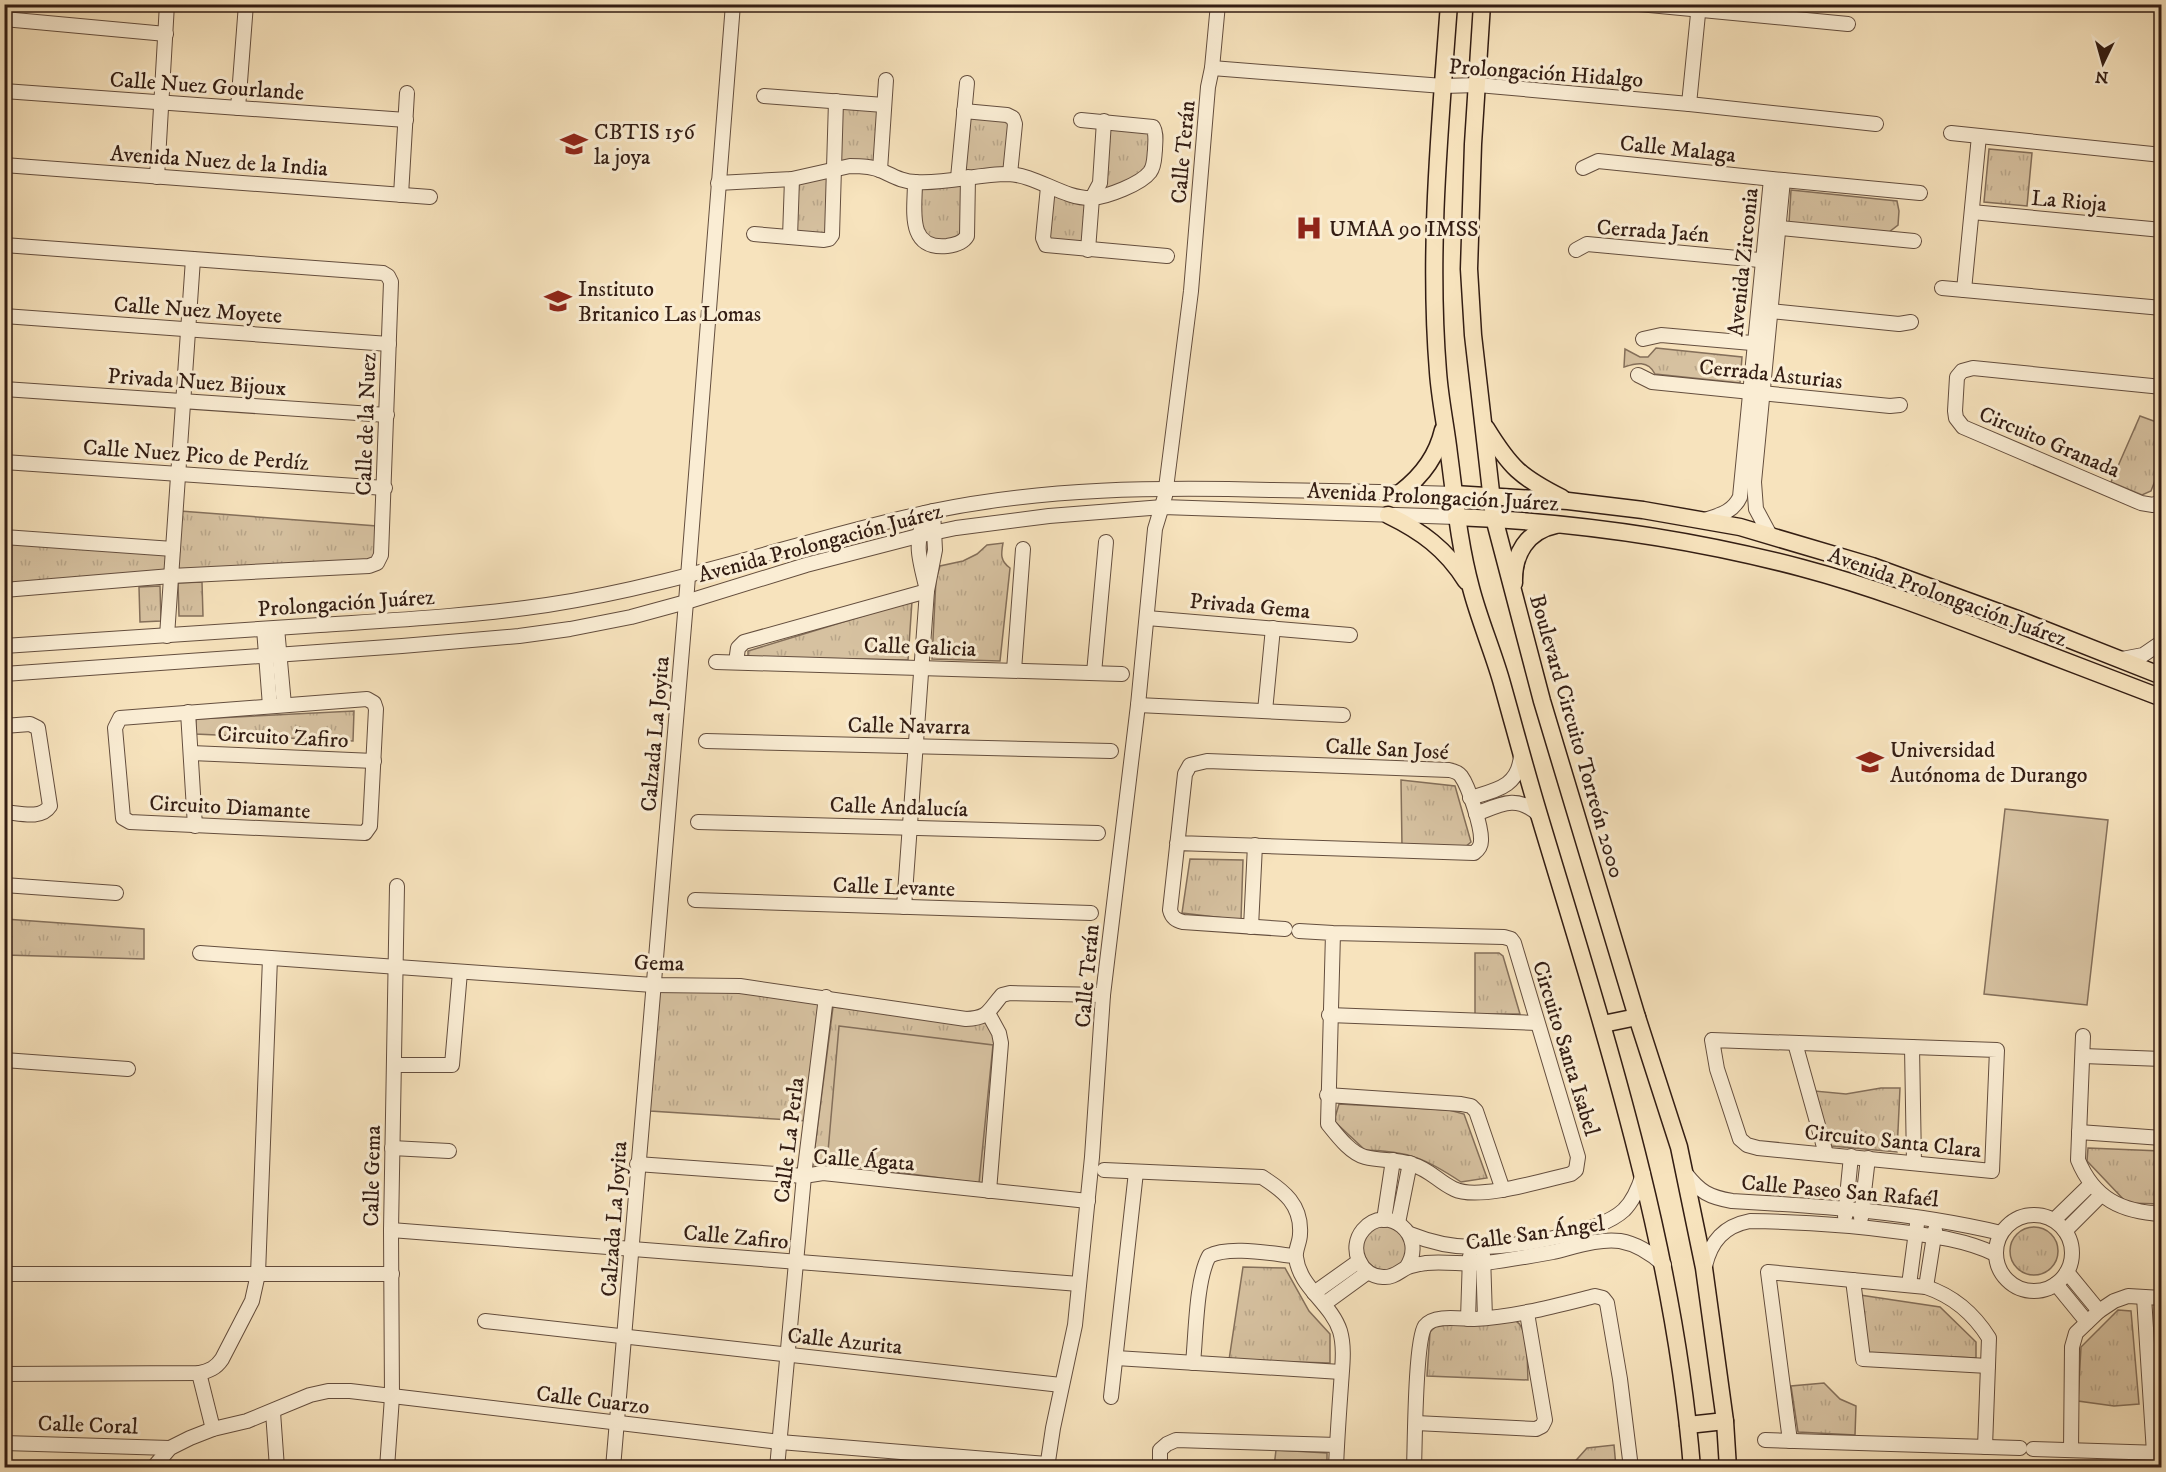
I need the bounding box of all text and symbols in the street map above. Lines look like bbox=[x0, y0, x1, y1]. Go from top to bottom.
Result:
north arrow bbox=[2073, 33, 2133, 93]
street label: Prolongación Hidalgo bbox=[1448, 53, 1644, 94]
street label: Calle Nuez Gourlande bbox=[109, 66, 305, 107]
text: N bbox=[2094, 66, 2109, 87]
street label: Calle Terán bbox=[1166, 99, 1201, 205]
place label: CBTIS 156 la joya bbox=[594, 119, 696, 171]
school or university icon: CBTIS 156 la joya bbox=[559, 129, 589, 159]
street label: Calle Malaga bbox=[1619, 130, 1738, 169]
street label: Avenida Nuez de la India bbox=[109, 140, 329, 183]
street label: La Rioja bbox=[2030, 185, 2108, 218]
street label: Avenida Zirconia bbox=[1722, 186, 1765, 338]
hospital icon: UMAA 90 IMSS bbox=[1294, 213, 1324, 243]
street label: Cerrada Jaén bbox=[1596, 214, 1711, 249]
place label: UMAA 90 IMSS bbox=[1329, 216, 1479, 243]
place label: Instituto Britanico Las Lomas bbox=[578, 276, 761, 328]
school or university icon: Instituto Britanico Las Lomas bbox=[543, 286, 573, 316]
street label: Calle Nuez Moyete bbox=[113, 291, 283, 330]
street label: Calle de la Nuez bbox=[351, 352, 383, 496]
street label: Cerrada Asturias bbox=[1698, 354, 1844, 395]
street label: Privada Nuez Bijoux bbox=[107, 363, 287, 402]
street label: Circuito Granada bbox=[1975, 401, 2125, 484]
street label: Calle Nuez Pico de Perdíz bbox=[82, 434, 310, 477]
street label: Avenida Prolongación Juárez bbox=[1306, 477, 1560, 518]
street label: Avenida Prolongación Juárez bbox=[695, 498, 946, 589]
street label: Avenida Prolongación Juárez bbox=[1824, 542, 2071, 653]
street label: Prolongación Juárez bbox=[257, 584, 436, 623]
street label: Privada Gema bbox=[1188, 588, 1312, 625]
street label: Boulevard Circuito Torreón 2000 bbox=[1523, 591, 1630, 881]
street label: Calle Galicia bbox=[863, 632, 977, 663]
street label: Calzada La Joyita bbox=[635, 655, 676, 813]
street label: Calle Navarra bbox=[847, 712, 971, 741]
street label: Circuito Zafiro bbox=[217, 721, 349, 754]
street label: Calle San José bbox=[1325, 733, 1449, 766]
place label: Universidad Autónoma de Durango bbox=[1890, 737, 2087, 789]
school or university icon: Universidad Autónoma de Durango bbox=[1855, 747, 1885, 777]
street label: Circuito Diamante bbox=[149, 790, 311, 825]
street label: Calle Andalucía bbox=[829, 792, 969, 823]
street label: Calle Levante bbox=[832, 872, 956, 903]
street label: Calle Terán bbox=[1070, 923, 1105, 1029]
street label: Gema bbox=[634, 950, 685, 977]
street label: Circuito Santa Isabel bbox=[1526, 958, 1605, 1140]
street label: Calle La Perla bbox=[768, 1075, 811, 1205]
street label: Circuito Santa Clara bbox=[1803, 1119, 1983, 1164]
street label: Calle Gema bbox=[358, 1124, 387, 1227]
street label: Calzada La Joyita bbox=[596, 1140, 633, 1298]
street label: Calle Ágata bbox=[812, 1142, 916, 1178]
street label: Calle Paseo San Rafaél bbox=[1740, 1169, 1940, 1214]
street label: Calle San Ángel bbox=[1464, 1209, 1607, 1257]
street label: Calle Zafiro bbox=[682, 1219, 790, 1256]
street label: Calle Azurita bbox=[786, 1322, 904, 1361]
street label: Calle Cuarzo bbox=[535, 1380, 651, 1421]
street label: Calle Coral bbox=[37, 1410, 139, 1441]

